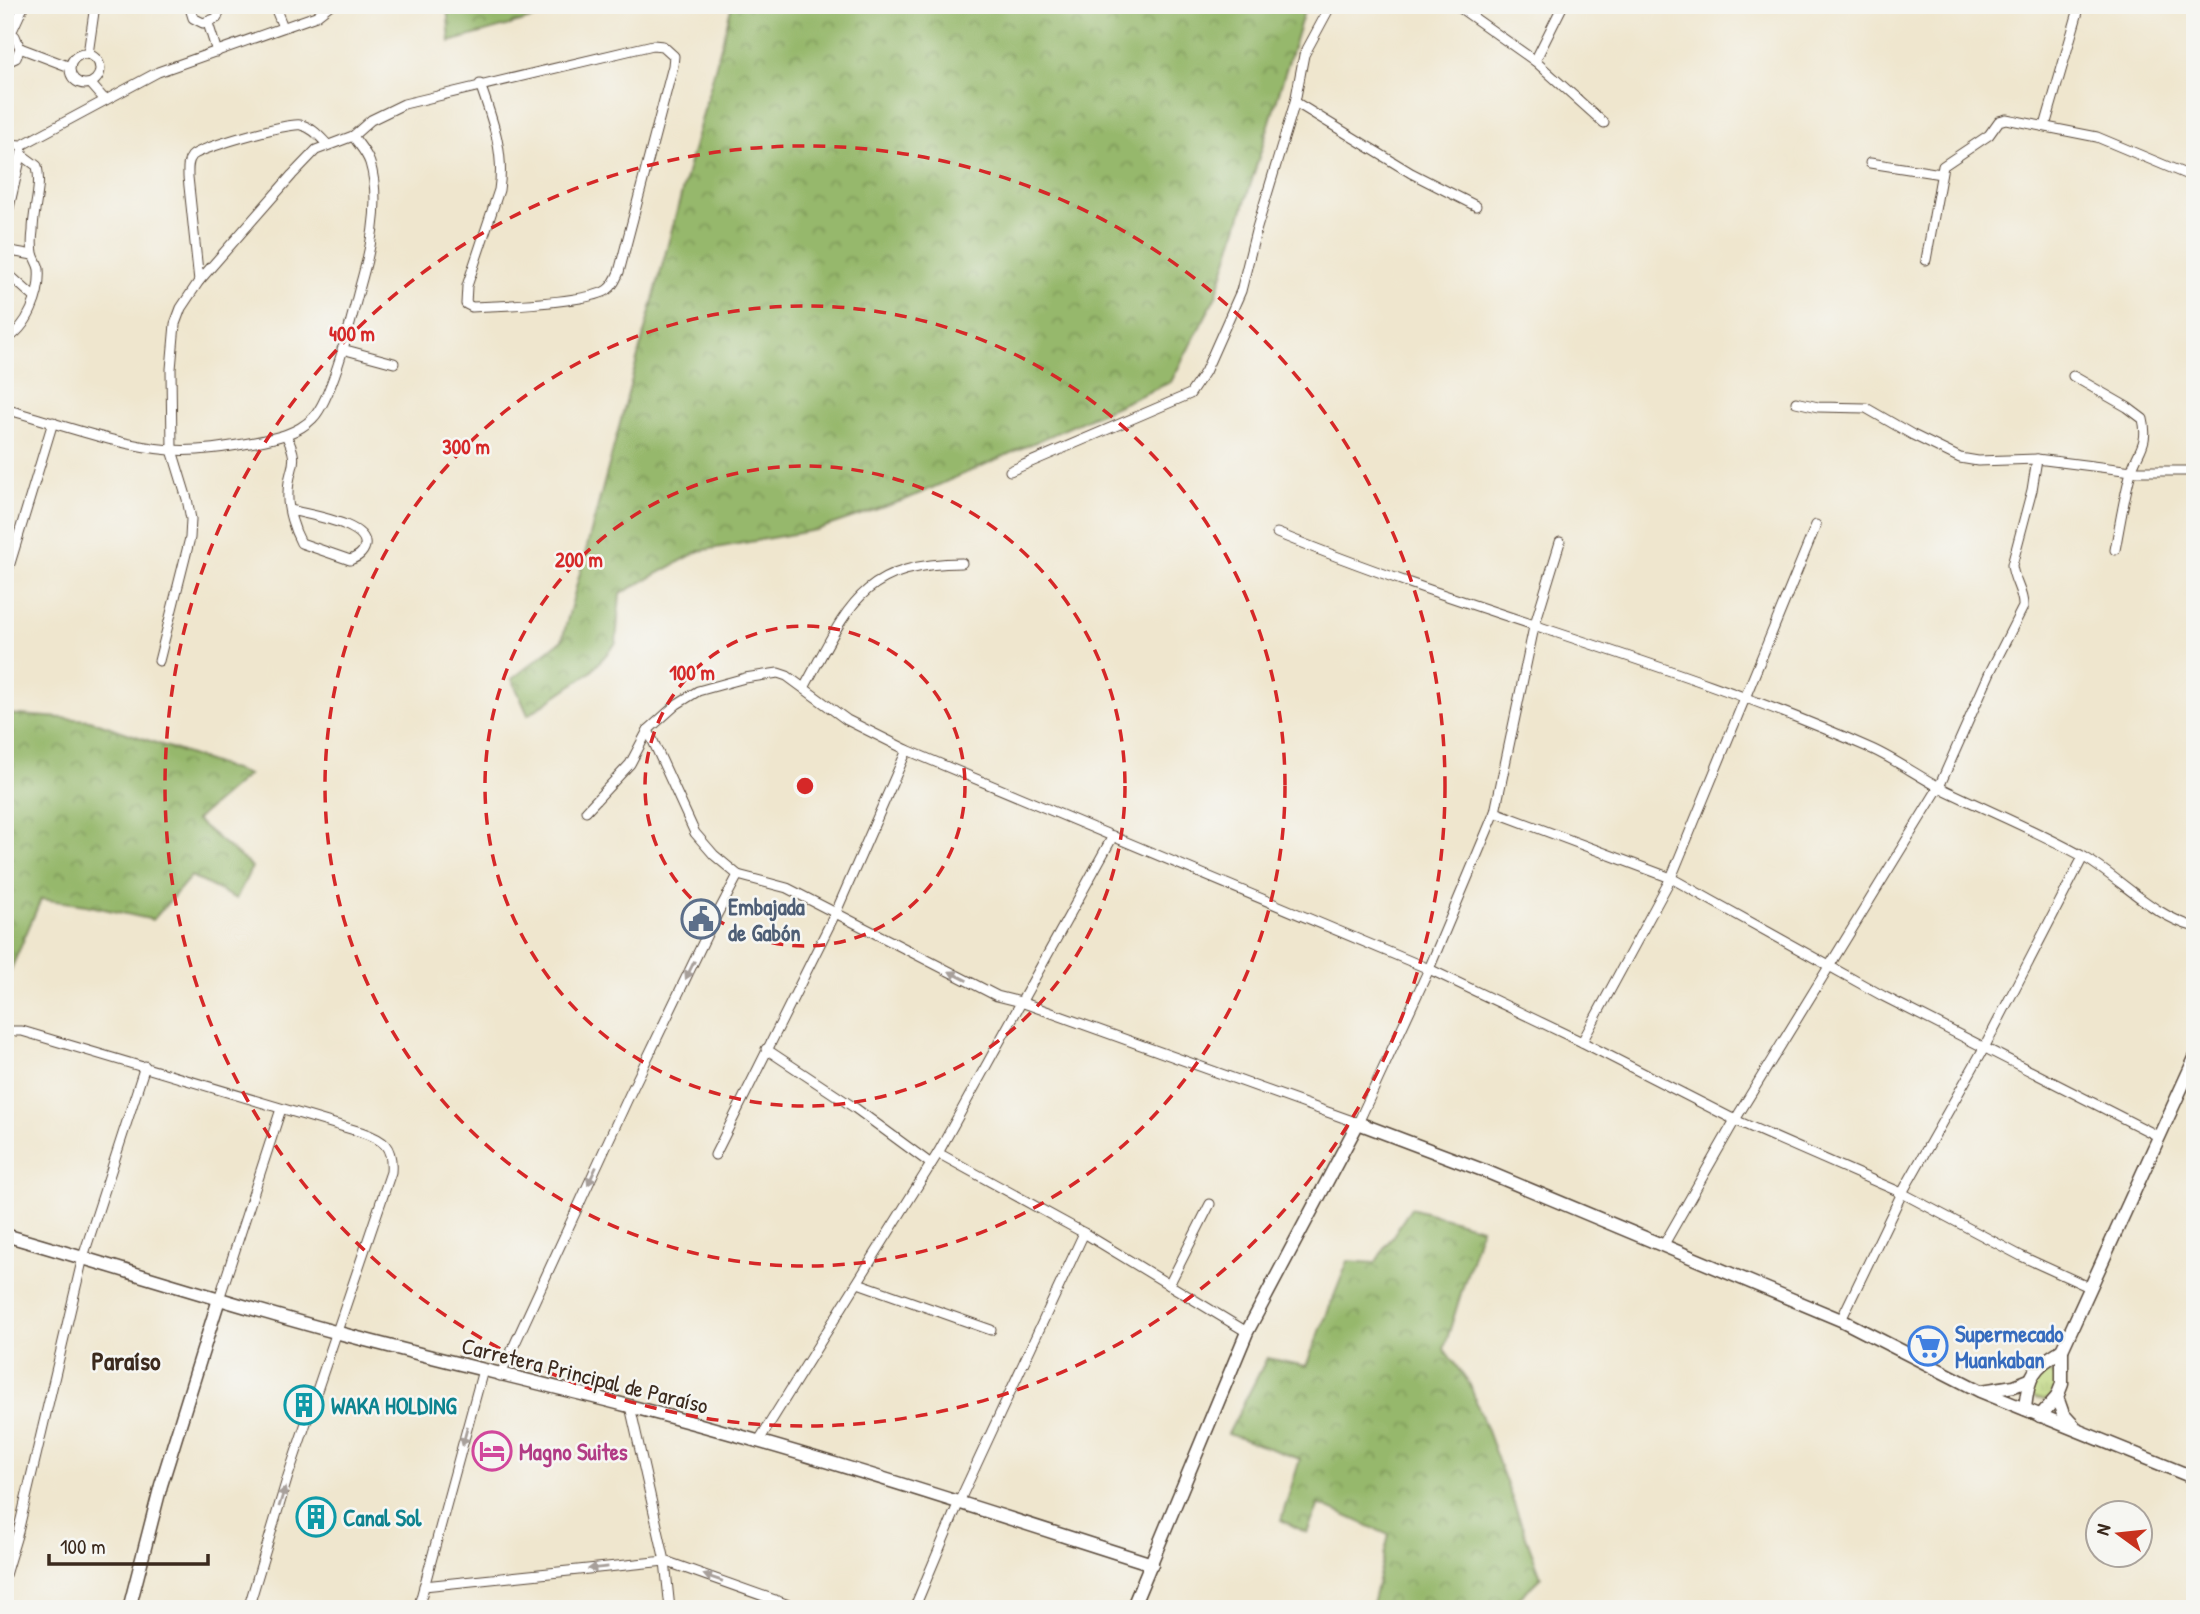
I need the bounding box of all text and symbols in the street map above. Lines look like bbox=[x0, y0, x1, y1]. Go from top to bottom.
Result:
text: 400 m bbox=[329, 319, 375, 348]
text: 300 m bbox=[442, 432, 490, 461]
text: 200 m bbox=[555, 545, 603, 574]
text: 100 m bbox=[669, 658, 715, 687]
centre of rings bbox=[793, 774, 817, 798]
place label: Embajada de Gabón bbox=[728, 891, 805, 948]
public building icon: Embajada de Gabón bbox=[680, 898, 722, 940]
one-way arrow bbox=[684, 960, 695, 980]
one-way arrow bbox=[948, 970, 968, 982]
one-way arrow bbox=[586, 1166, 598, 1186]
place label: Supermecado Muankaban bbox=[1955, 1318, 2064, 1375]
supermarket icon: Supermecado Muankaban bbox=[1907, 1325, 1949, 1367]
street label: Carretera Principal de Paraíso bbox=[458, 1329, 712, 1421]
district label: Paraíso bbox=[91, 1343, 161, 1378]
building icon: WAKA HOLDING bbox=[283, 1384, 325, 1426]
place label: WAKA HOLDING bbox=[331, 1390, 458, 1421]
one-way arrow bbox=[459, 1425, 470, 1447]
hotel icon: Magno Suites bbox=[471, 1430, 513, 1472]
place label: Magno Suites bbox=[519, 1436, 628, 1468]
one-way arrow bbox=[277, 1486, 288, 1507]
building icon: Canal Sol bbox=[295, 1496, 337, 1538]
north arrow bbox=[2084, 1498, 2154, 1568]
place label: Canal Sol bbox=[343, 1502, 422, 1533]
text: N bbox=[2089, 1521, 2116, 1538]
scale bar bbox=[49, 1523, 208, 1567]
text: 100 m bbox=[60, 1532, 106, 1561]
one-way arrow bbox=[586, 1563, 608, 1574]
one-way arrow bbox=[702, 1572, 723, 1583]

